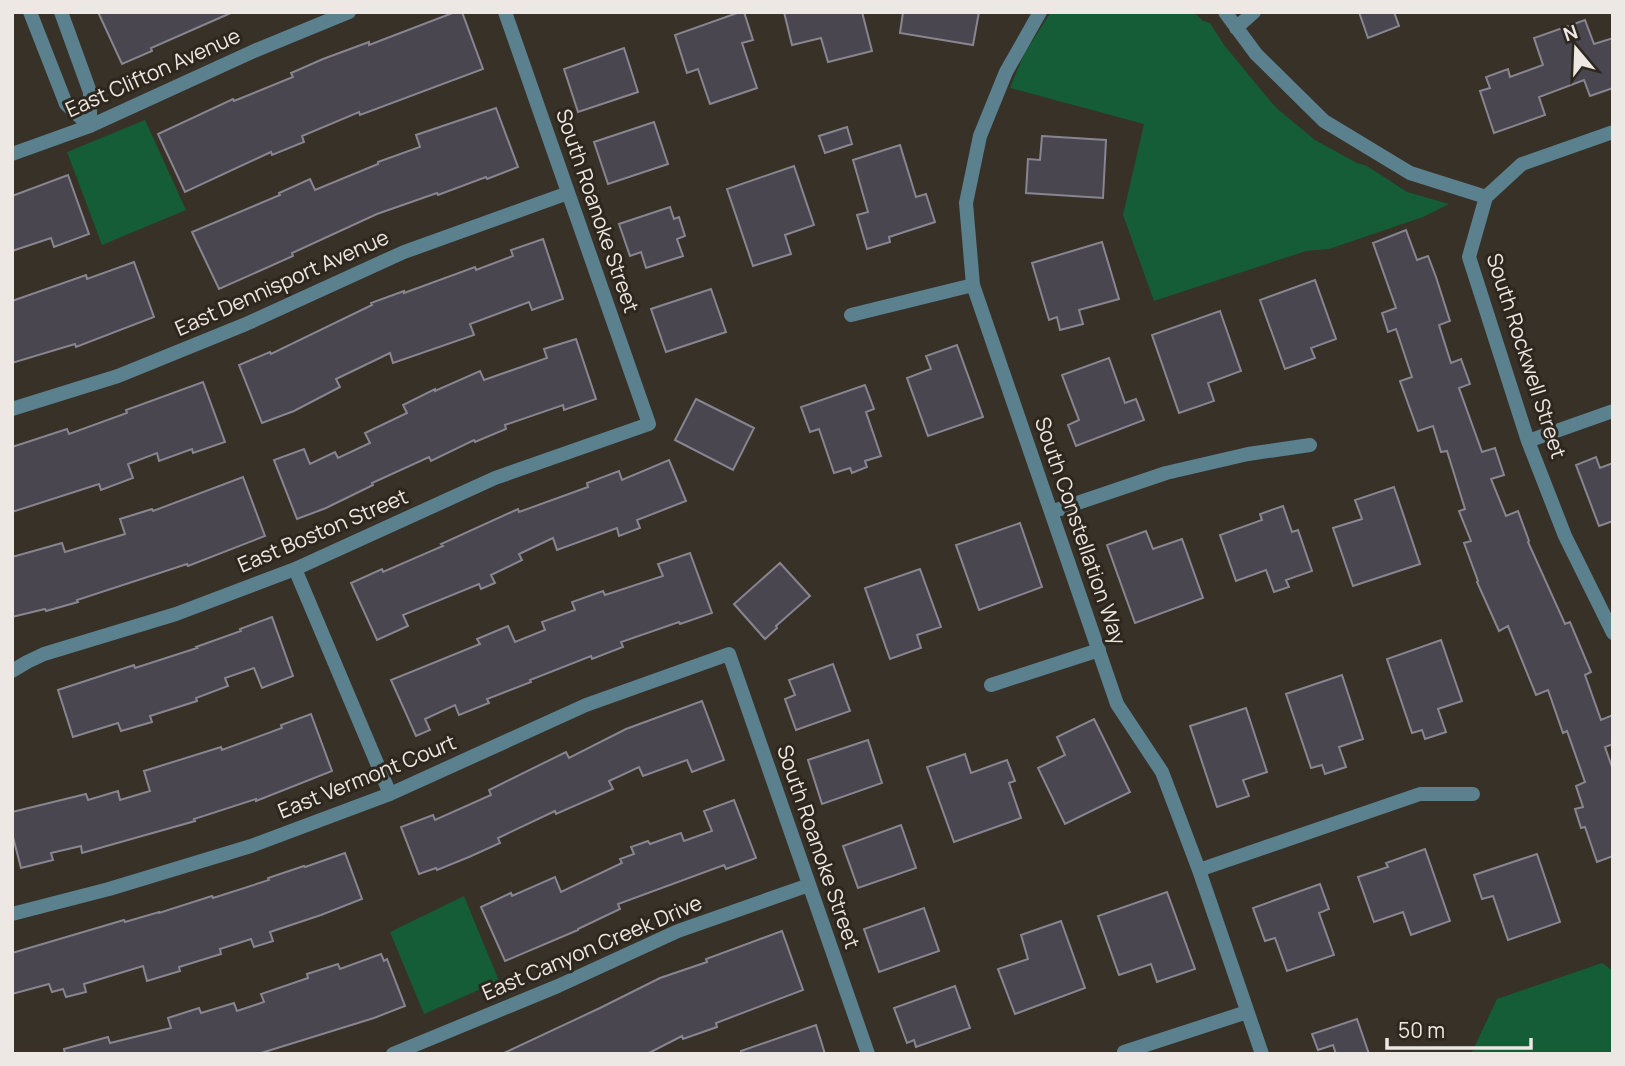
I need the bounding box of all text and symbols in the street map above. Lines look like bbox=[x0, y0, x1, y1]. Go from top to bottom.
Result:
north arrow bbox=[1541, 14, 1611, 84]
text: N bbox=[1560, 18, 1581, 47]
street label: East Clifton Avenue bbox=[61, 21, 244, 123]
street label: South Roanoke Street bbox=[550, 105, 646, 316]
street label: East Dennisport Avenue bbox=[170, 222, 393, 342]
street label: South Rockwell Street bbox=[1481, 249, 1573, 462]
street label: South Constellation Way bbox=[1029, 413, 1133, 648]
street label: East Boston Street bbox=[233, 482, 412, 579]
street label: East Vermont Court bbox=[273, 728, 460, 825]
street label: South Roanoke Street bbox=[771, 741, 867, 952]
street label: East Canyon Creek Drive bbox=[477, 888, 706, 1006]
scale bar bbox=[1387, 1006, 1530, 1050]
text: 50 m bbox=[1398, 1016, 1445, 1044]

